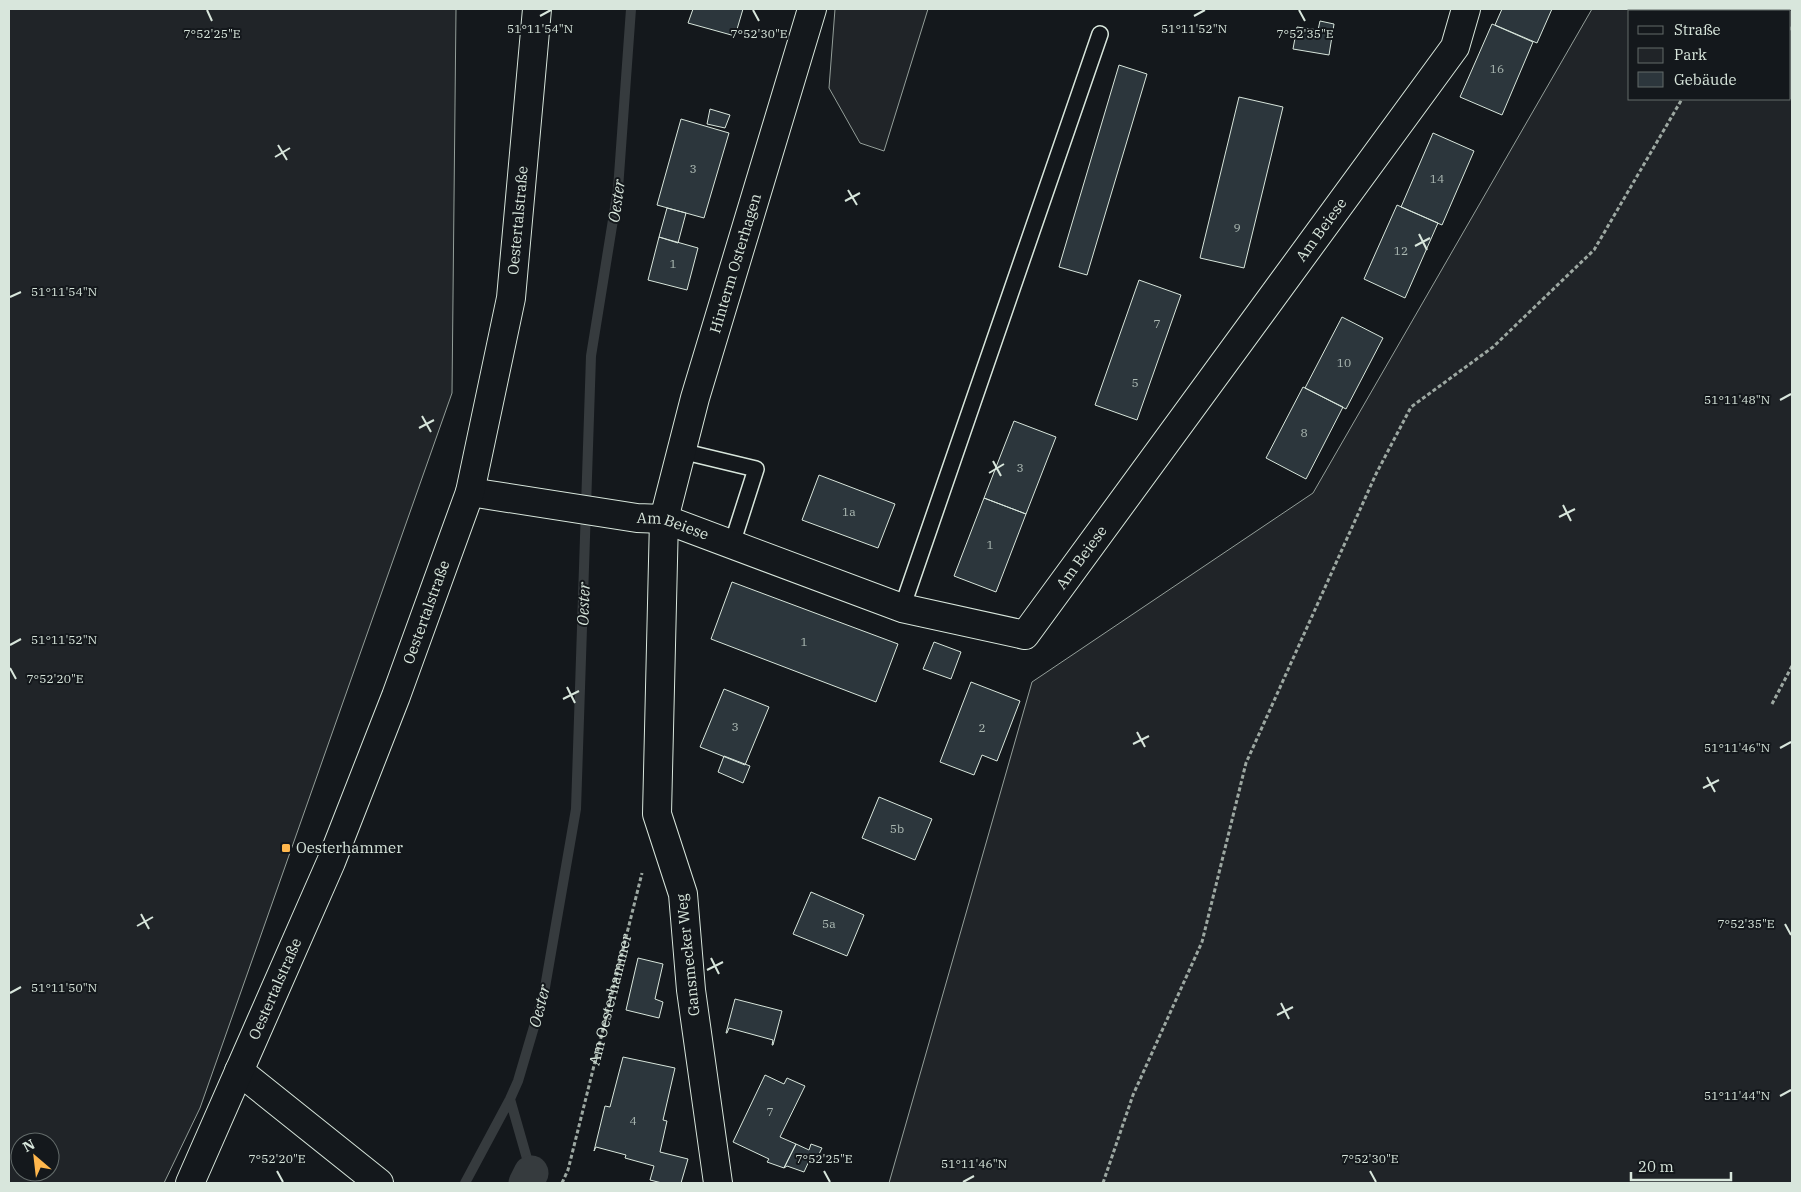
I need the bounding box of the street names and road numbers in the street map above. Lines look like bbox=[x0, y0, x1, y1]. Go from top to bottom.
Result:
street label: Oestertalstraße bbox=[503, 165, 532, 276]
street label: Hinterm Osterhagen bbox=[705, 191, 765, 335]
street label: Am Beiese bbox=[1291, 194, 1351, 265]
street label: Am Beiese bbox=[636, 508, 712, 544]
street label: Am Beiese bbox=[1052, 522, 1111, 593]
street label: Oestertalstraße bbox=[398, 557, 453, 667]
street label: Gansmecker Weg bbox=[672, 893, 703, 1017]
street label: Am Oesterhammer bbox=[584, 931, 636, 1067]
street label: Oestertalstraße bbox=[244, 935, 305, 1043]

